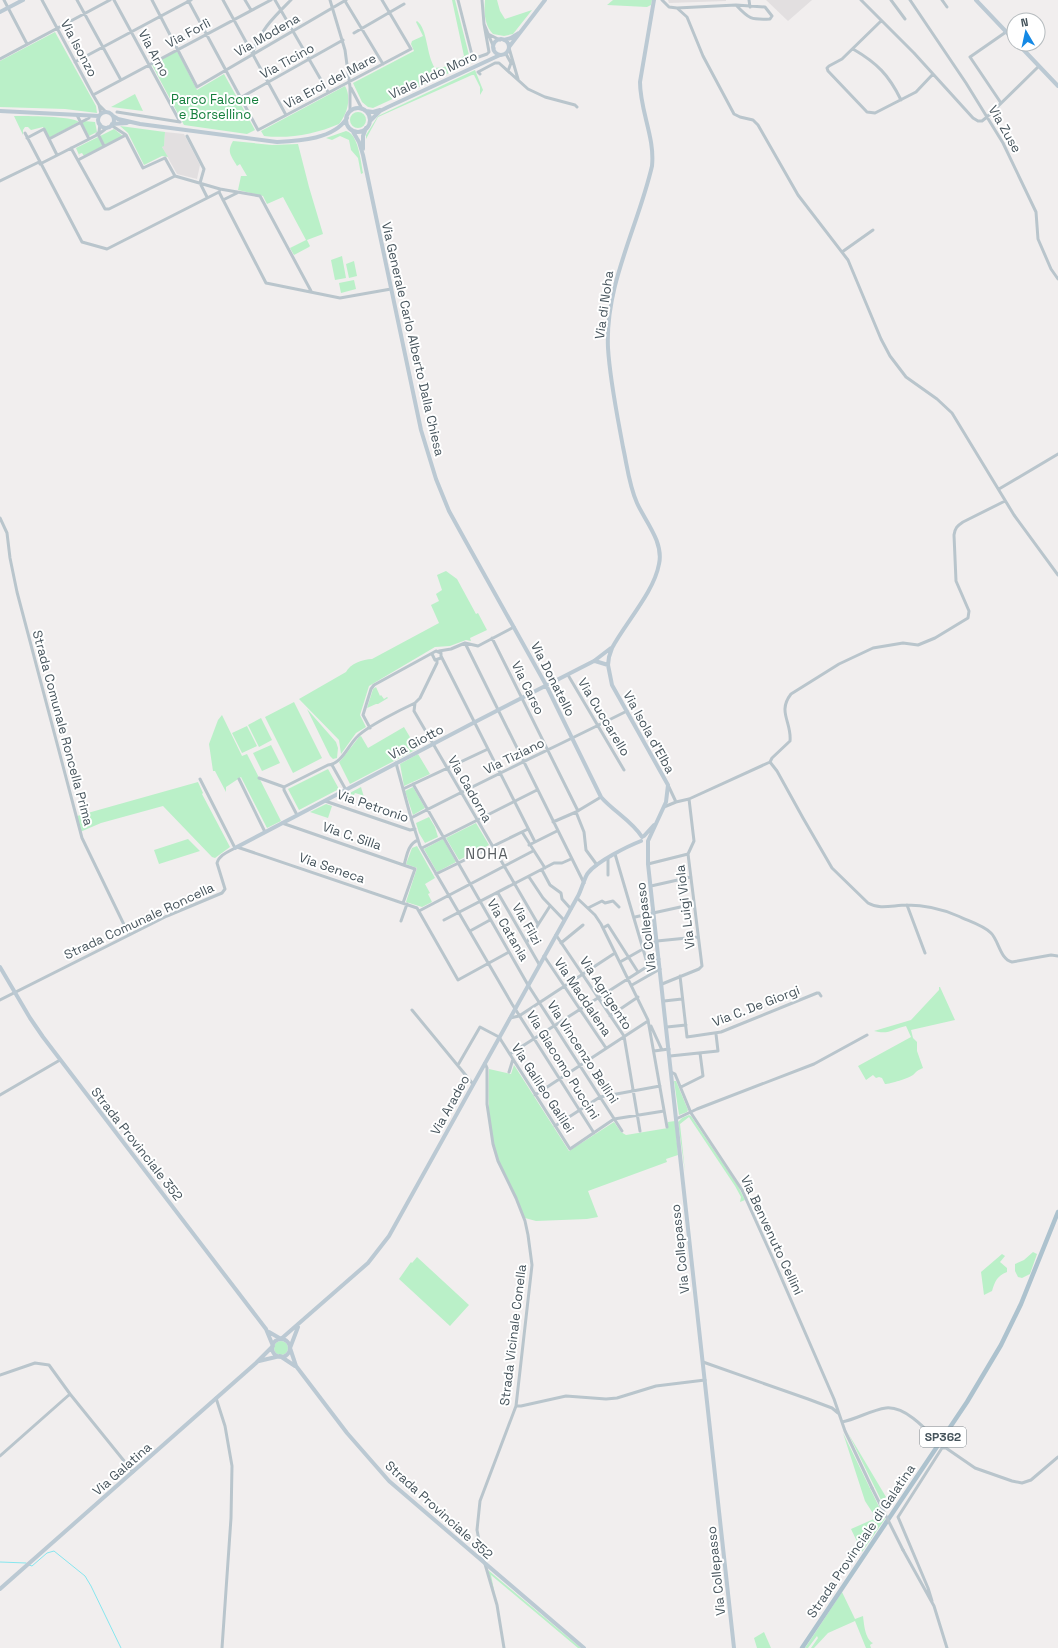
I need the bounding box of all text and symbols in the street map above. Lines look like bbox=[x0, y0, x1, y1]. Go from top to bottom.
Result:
street label: Via Modena bbox=[231, 9, 303, 61]
north arrow bbox=[1006, 12, 1046, 52]
street label: Via Forlì bbox=[163, 14, 213, 52]
text: N bbox=[1020, 15, 1029, 30]
street label: Via Isonzo bbox=[57, 16, 101, 80]
street label: Via Arno bbox=[135, 27, 173, 79]
street label: Via Ticino bbox=[257, 39, 317, 83]
street label: Viale Aldo Moro bbox=[386, 47, 480, 103]
street label: Via Eroi del Mare bbox=[281, 49, 379, 113]
park label: Parco Falcone e Borsellino bbox=[171, 91, 259, 123]
street label: Via Zuse bbox=[985, 102, 1025, 156]
street label: Via Generale Carlo Alberto Dalla Chiesa bbox=[378, 220, 448, 458]
street label: Via di Noha bbox=[591, 269, 617, 340]
street label: Strada Comunale Roncella Prima bbox=[29, 628, 97, 828]
street label: Via Donatello bbox=[527, 639, 579, 719]
street label: Via Carso bbox=[508, 658, 548, 718]
street label: Via Cuccarello bbox=[574, 675, 634, 759]
street label: Via Isola d'Elba bbox=[619, 688, 679, 777]
street label: Via Giotto bbox=[385, 720, 447, 764]
street label: Via Tiziano bbox=[481, 734, 547, 778]
street label: Via Cadorna bbox=[444, 753, 496, 826]
street label: Via Petronio bbox=[335, 786, 411, 826]
street label: Via C. Silla bbox=[320, 818, 384, 854]
district label: NOHA bbox=[465, 844, 509, 863]
street label: Via Seneca bbox=[297, 849, 368, 887]
street label: Via Luigi Viola bbox=[671, 863, 699, 950]
street label: Strada Comunale Roncella bbox=[61, 878, 217, 963]
street label: Via Collepasso bbox=[632, 881, 660, 973]
street label: Via Catania bbox=[483, 896, 533, 965]
street label: Via Filzi bbox=[508, 900, 546, 948]
street label: Via Agrigento bbox=[576, 953, 636, 1033]
street label: Via Maddalena bbox=[550, 954, 616, 1040]
street label: Via C. De Giorgi bbox=[710, 982, 802, 1030]
street label: Via Vincenzo Bellini bbox=[543, 997, 623, 1107]
street label: Via Giacomo Puccini bbox=[523, 1007, 603, 1123]
street label: Via Galileo Galilei bbox=[508, 1040, 578, 1136]
street label: Via Aradeo bbox=[427, 1072, 473, 1138]
street label: Strada Provinciale 352 bbox=[87, 1084, 187, 1204]
street label: Via Benvenuto Cellini bbox=[737, 1172, 807, 1298]
street label: Via Collepasso bbox=[667, 1203, 693, 1295]
street label: Strada Vicinale Conella bbox=[496, 1263, 530, 1407]
road number: SP362 bbox=[920, 1427, 966, 1447]
street label: Via Galatina bbox=[89, 1438, 156, 1499]
street label: Strada Provinciale 352 bbox=[381, 1457, 497, 1563]
street label: Strada Provinciale di Galatina bbox=[803, 1460, 919, 1621]
street label: Via Collepasso bbox=[703, 1525, 729, 1617]

